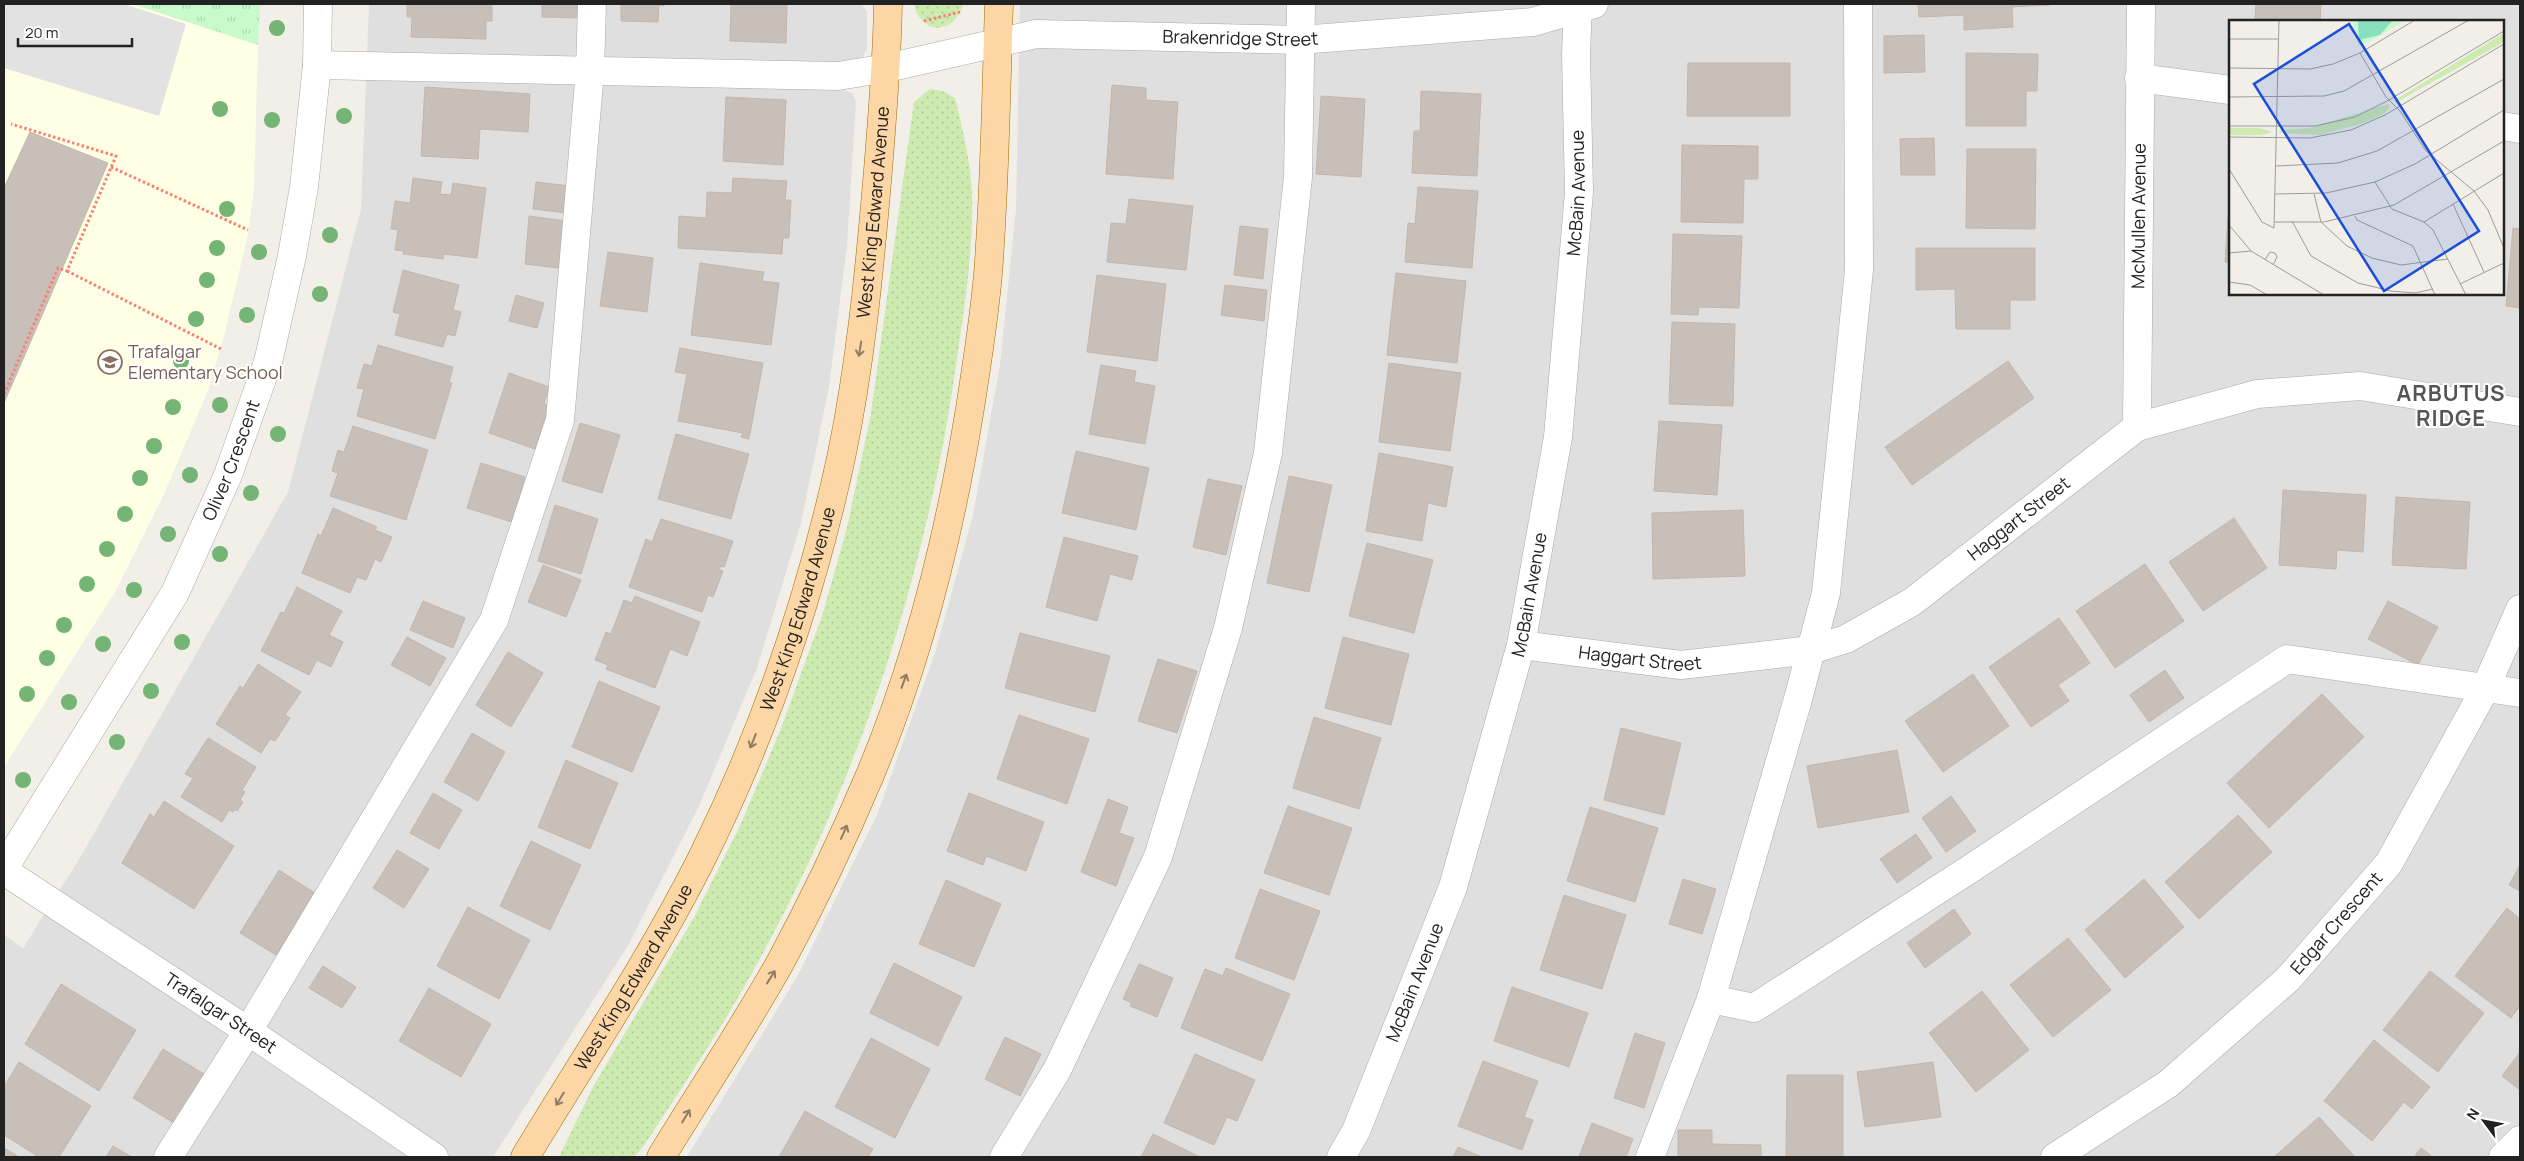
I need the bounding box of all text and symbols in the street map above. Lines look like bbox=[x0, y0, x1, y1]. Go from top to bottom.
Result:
scale bar bbox=[18, 15, 131, 47]
inset map bbox=[2229, 20, 2504, 295]
text: 20 m bbox=[25, 22, 58, 43]
street label: Brakenridge Street bbox=[1162, 24, 1319, 51]
street label: West King Edward Avenue bbox=[851, 105, 894, 320]
street label: McBain Avenue bbox=[1561, 130, 1590, 257]
street label: McMullen Avenue bbox=[2125, 143, 2151, 289]
place label: Trafalgar Elementary School bbox=[128, 339, 283, 384]
one-way arrow bbox=[854, 340, 864, 356]
school or university icon: Trafalgar Elementary School bbox=[97, 349, 123, 375]
district label: ARBUTUS RIDGE bbox=[2397, 378, 2505, 433]
street label: Oliver Crescent bbox=[196, 396, 265, 524]
street label: Haggart Street bbox=[1962, 470, 2075, 565]
street label: West King Edward Avenue bbox=[754, 504, 840, 714]
street label: McBain Avenue bbox=[1505, 530, 1552, 660]
street label: Haggart Street bbox=[1577, 639, 1703, 676]
one-way arrow bbox=[900, 674, 909, 689]
one-way arrow bbox=[748, 733, 757, 748]
one-way arrow bbox=[840, 825, 849, 840]
street label: Edgar Crescent bbox=[2285, 866, 2387, 979]
street label: West King Edward Avenue bbox=[568, 880, 697, 1075]
street label: McBain Avenue bbox=[1380, 919, 1449, 1045]
street label: Trafalgar Street bbox=[160, 967, 282, 1058]
one-way arrow bbox=[767, 971, 777, 985]
one-way arrow bbox=[555, 1091, 565, 1105]
north arrow bbox=[2459, 1096, 2509, 1146]
text: N bbox=[2462, 1105, 2483, 1123]
one-way arrow bbox=[682, 1109, 692, 1123]

